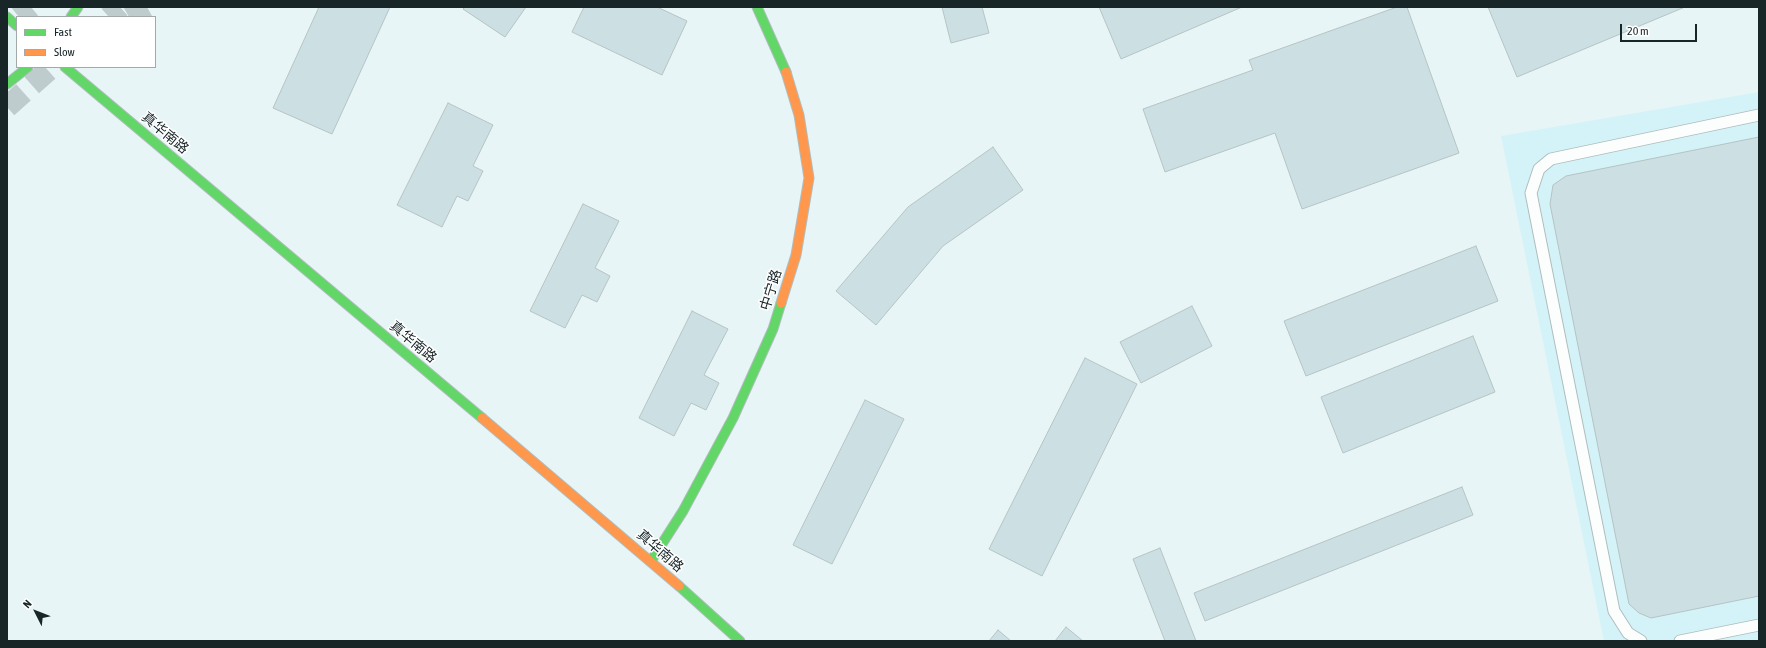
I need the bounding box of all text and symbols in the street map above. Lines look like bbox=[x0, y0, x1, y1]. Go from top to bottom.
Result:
legend bbox=[16, 16, 156, 68]
scale bar bbox=[1622, 16, 1699, 42]
text: 20 m bbox=[1627, 24, 1649, 38]
text: Fast bbox=[54, 25, 72, 39]
text: Slow bbox=[54, 45, 75, 59]
street label: 真华南路 bbox=[138, 109, 192, 157]
street label: 中宁路 bbox=[757, 267, 785, 313]
street label: 真华南路 bbox=[386, 318, 440, 366]
street label: 真华南路 bbox=[633, 526, 687, 576]
north arrow bbox=[16, 592, 56, 632]
text: N bbox=[20, 598, 34, 610]

